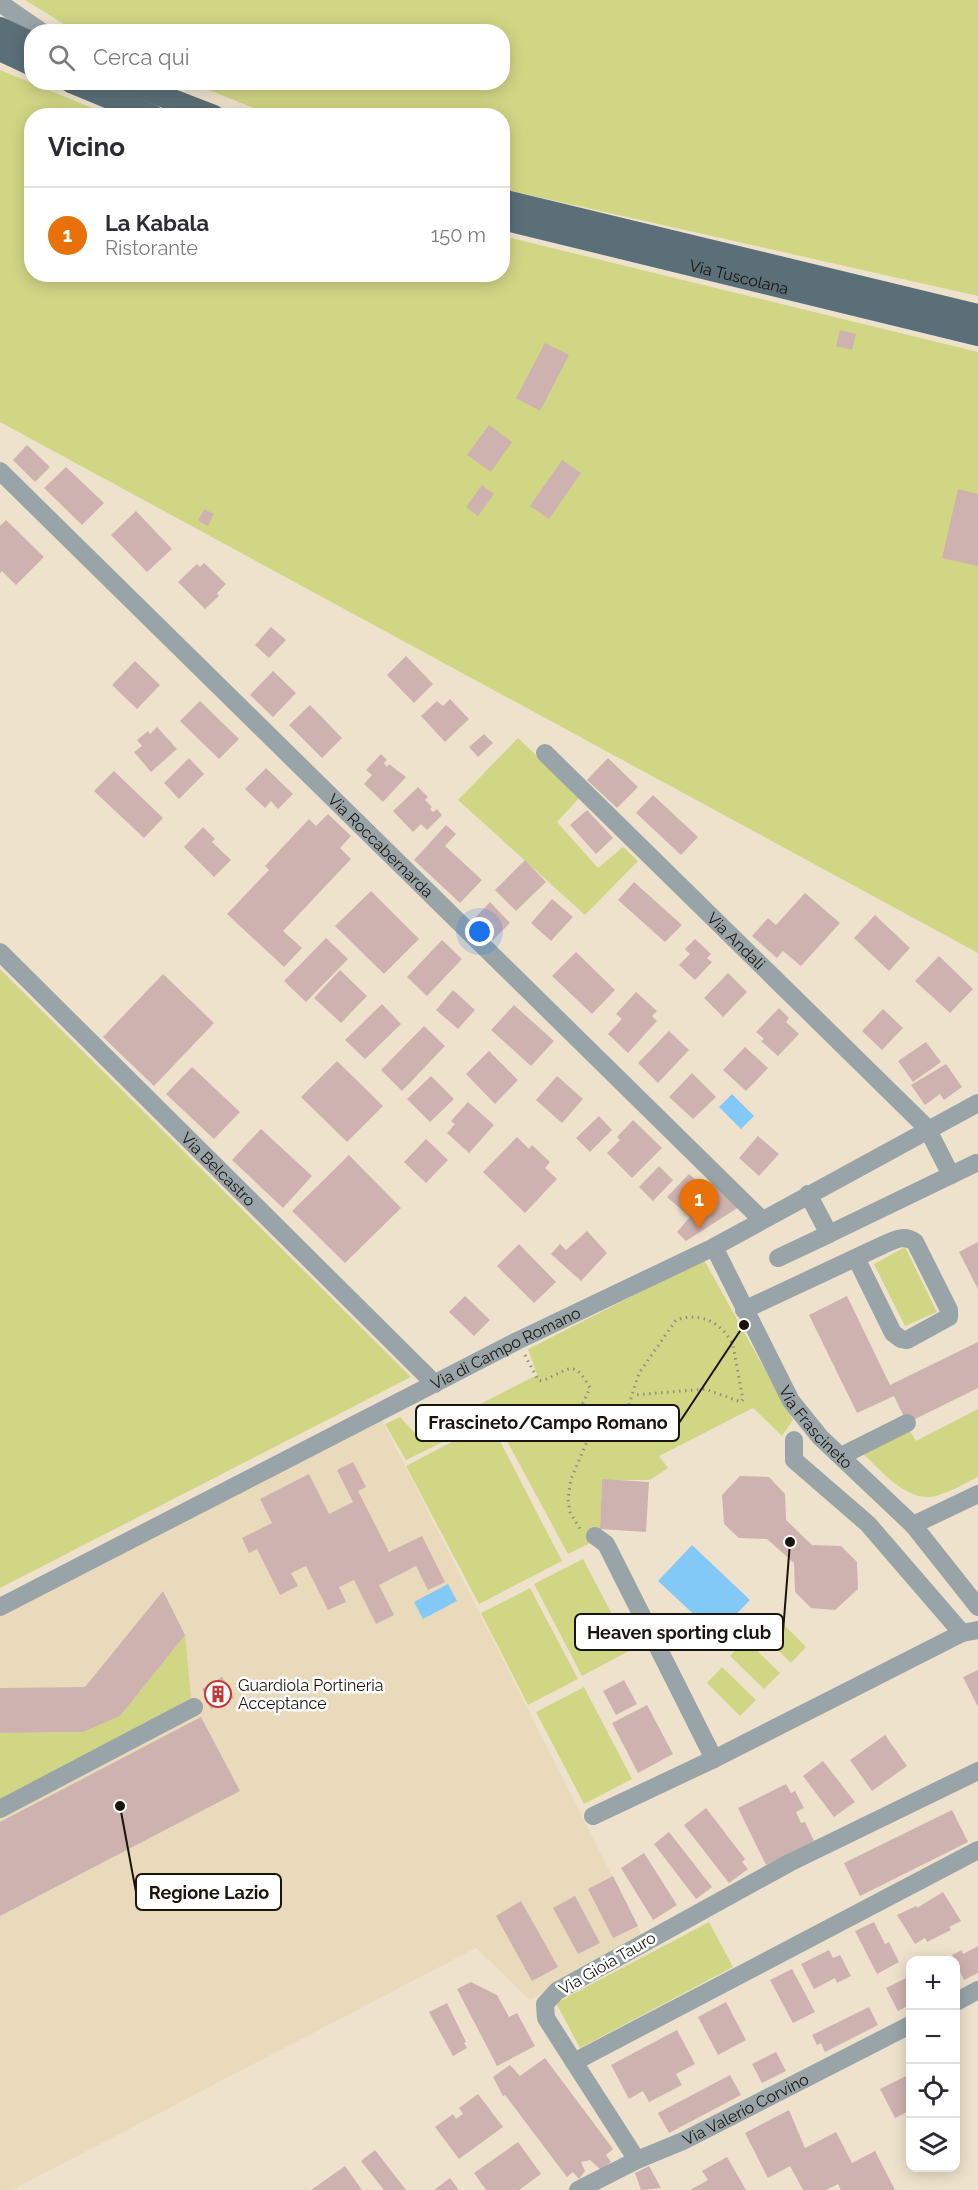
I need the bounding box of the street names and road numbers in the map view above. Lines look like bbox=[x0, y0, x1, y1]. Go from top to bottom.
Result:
street label: Via Tuscolana bbox=[687, 256, 791, 299]
street label: Via Roccabernarda bbox=[324, 790, 437, 902]
street label: Via Andali bbox=[703, 909, 769, 974]
street label: Via Belcastro bbox=[177, 1128, 259, 1210]
street label: Via di Campo Romano bbox=[428, 1303, 584, 1394]
street label: Via Frascineto bbox=[775, 1383, 856, 1473]
street label: Via Gioia Tauro bbox=[555, 1928, 659, 1999]
street label: Via Valerio Corvino bbox=[679, 2069, 812, 2150]

